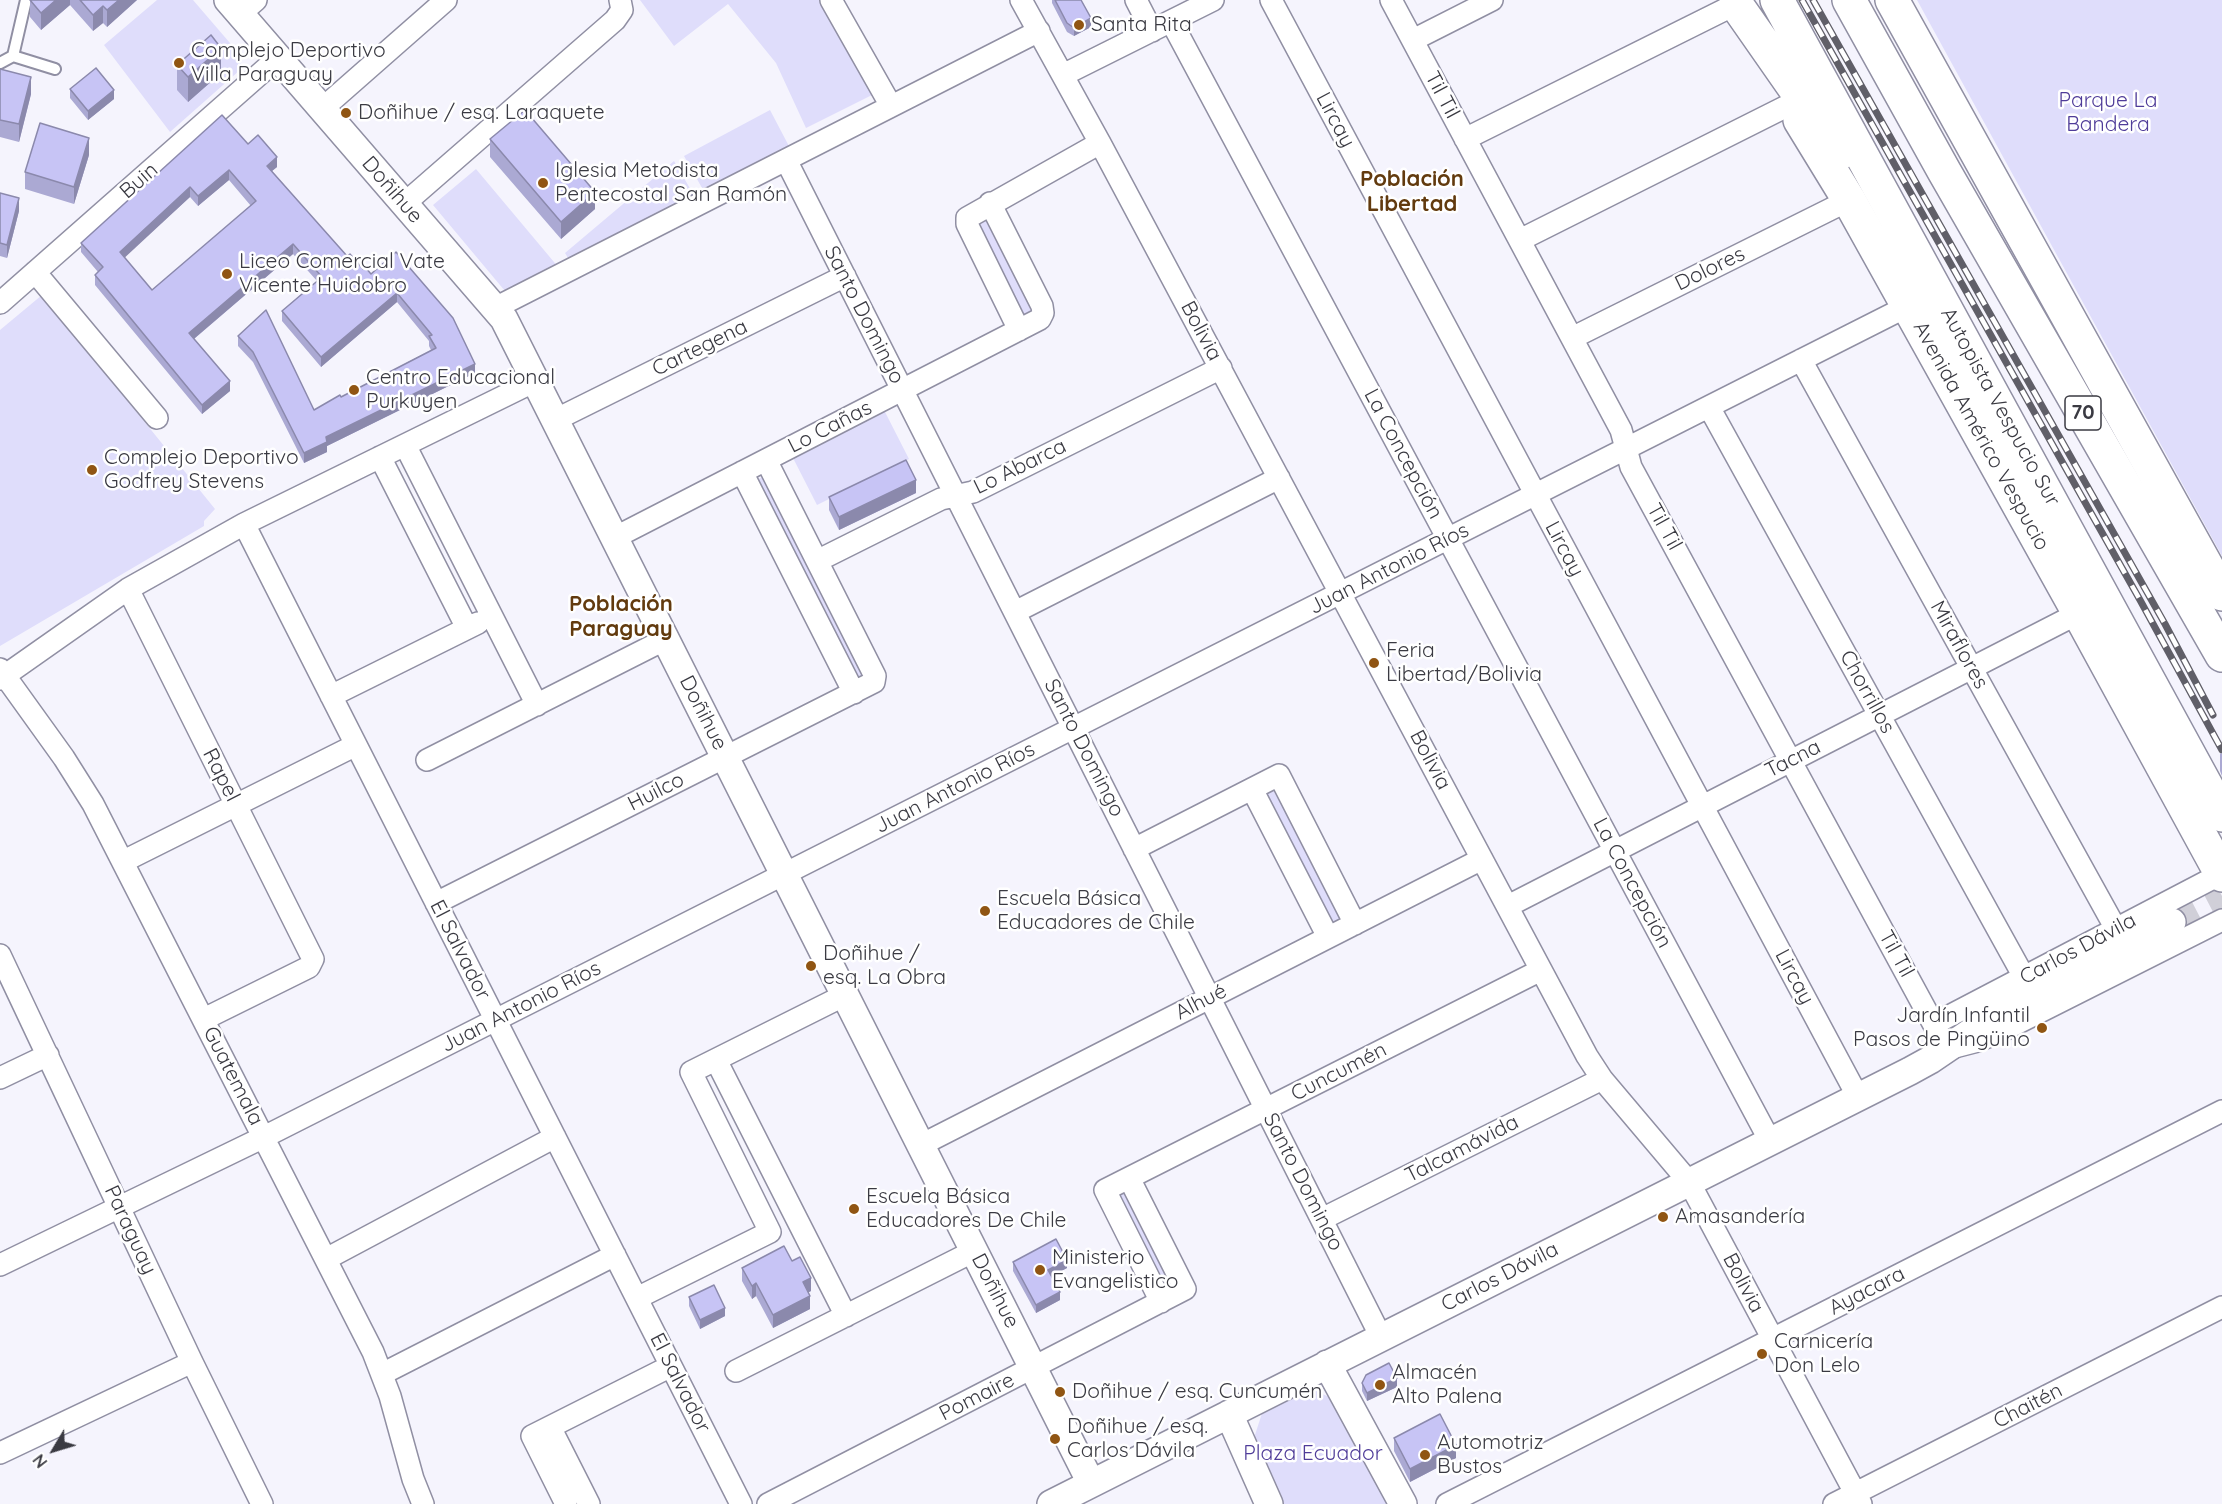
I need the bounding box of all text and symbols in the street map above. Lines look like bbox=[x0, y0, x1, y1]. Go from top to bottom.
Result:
place label: Santa Rita bbox=[1091, 12, 1192, 38]
marker: Santa Rita bbox=[1072, 18, 1086, 32]
place label: Complejo Deportivo Villa Paraguay bbox=[191, 38, 386, 88]
marker: Complejo Deportivo Villa Paraguay bbox=[172, 56, 186, 70]
street label: Til Til bbox=[1419, 67, 1465, 123]
street label: Lircay bbox=[1310, 88, 1360, 152]
park label: Parque La Bandera bbox=[2059, 88, 2157, 138]
place label: Doñihue / esq. Laraquete bbox=[358, 100, 605, 126]
marker: Doñihue / esq. Laraquete bbox=[339, 106, 353, 120]
street label: Doñihue bbox=[356, 151, 428, 229]
street label: Buin bbox=[115, 158, 163, 204]
place label: Iglesia Metodista Pentecostal San Ramón bbox=[555, 158, 787, 208]
district label: Población Libertad bbox=[1360, 166, 1464, 218]
marker: Iglesia Metodista Pentecostal San Ramón bbox=[536, 176, 550, 190]
street label: Dolores bbox=[1671, 241, 1749, 297]
street label: Santo Domingo bbox=[818, 242, 910, 388]
place label: Liceo Comercial Vate Vicente Huidobro bbox=[239, 249, 445, 299]
marker: Liceo Comercial Vate Vicente Huidobro bbox=[220, 267, 234, 281]
street label: Bolivia bbox=[1175, 297, 1227, 365]
street label: Autopista Vespucio Sur bbox=[1935, 303, 2065, 511]
street label: Cartegena bbox=[648, 314, 752, 382]
street label: Avenida Américo Vespucio bbox=[1907, 317, 2055, 555]
place label: Centro Educacional Purkuyen bbox=[366, 365, 555, 415]
marker: Centro Educacional Purkuyen bbox=[347, 383, 361, 397]
street label: La Concepción bbox=[1358, 385, 1448, 523]
street label: Lo Cañas bbox=[784, 395, 876, 459]
road number: 70 bbox=[2065, 396, 2101, 430]
street label: Lo Abarca bbox=[970, 434, 1070, 500]
place label: Complejo Deportivo Godfrey Stevens bbox=[104, 445, 299, 495]
marker: Complejo Deportivo Godfrey Stevens bbox=[85, 463, 99, 477]
street label: Til Til bbox=[1641, 499, 1687, 555]
street label: Lircay bbox=[1539, 517, 1589, 581]
street label: Juan Antonio Ríos bbox=[1305, 518, 1473, 620]
district label: Población Paraguay bbox=[569, 591, 673, 642]
street label: Miraflores bbox=[1925, 597, 1993, 693]
place label: Feria Libertad/Bolivia bbox=[1386, 638, 1542, 688]
street label: Chorrillos bbox=[1834, 646, 1900, 738]
marker: Feria Libertad/Bolivia bbox=[1367, 656, 1381, 670]
street label: Doñihue bbox=[674, 671, 732, 755]
street label: Santo Domingo bbox=[1038, 675, 1130, 821]
street label: Bolivia bbox=[1404, 726, 1456, 794]
street label: Tacna bbox=[1761, 734, 1825, 784]
street label: Juan Antonio Ríos bbox=[871, 737, 1039, 839]
street label: Rapel bbox=[197, 744, 245, 806]
street label: Huilco bbox=[624, 767, 688, 817]
street label: La Concepción bbox=[1587, 814, 1677, 952]
place label: Escuela Básica Educadores de Chile bbox=[997, 886, 1195, 936]
street label: El Salvador bbox=[424, 896, 496, 1004]
marker: Escuela Básica Educadores de Chile bbox=[978, 904, 992, 918]
street label: Carlos Dávila bbox=[2016, 908, 2140, 990]
street label: Til Til bbox=[1873, 926, 1919, 982]
place label: Doñihue / esq. La Obra bbox=[823, 941, 946, 991]
street label: Lircay bbox=[1769, 945, 1819, 1009]
street label: Juan Antonio Ríos bbox=[437, 956, 605, 1058]
marker: Doñihue / esq. La Obra bbox=[804, 959, 818, 973]
street label: Alhué bbox=[1171, 978, 1231, 1026]
place label: Jardín Infantil Pasos de Pingüino bbox=[1853, 1003, 2030, 1053]
marker: Jardín Infantil Pasos de Pingüino bbox=[2035, 1021, 2049, 1035]
street label: Guatemala bbox=[197, 1022, 269, 1130]
street label: Cuncumén bbox=[1287, 1037, 1391, 1107]
street label: Santo Domingo bbox=[1257, 1109, 1349, 1255]
street label: Talcamávida bbox=[1401, 1110, 1523, 1188]
street label: Paraguay bbox=[98, 1182, 162, 1278]
place label: Escuela Básica Educadores De Chile bbox=[866, 1184, 1066, 1234]
marker: Escuela Básica Educadores De Chile bbox=[847, 1202, 861, 1216]
place label: Amasandería bbox=[1675, 1204, 1805, 1230]
marker: Amasandería bbox=[1656, 1210, 1670, 1224]
street label: Carlos Dávila bbox=[1437, 1237, 1563, 1317]
place label: Ministerio Evangelistico bbox=[1052, 1245, 1178, 1295]
street label: Doñihue bbox=[966, 1249, 1024, 1333]
street label: Bolivia bbox=[1717, 1249, 1769, 1317]
street label: Ayacara bbox=[1825, 1261, 1909, 1321]
marker: Ministerio Evangelistico bbox=[1033, 1263, 1047, 1277]
street label: El Salvador bbox=[644, 1329, 716, 1437]
place label: Carnicería Don Lelo bbox=[1774, 1329, 1873, 1379]
marker: Carnicería Don Lelo bbox=[1755, 1347, 1769, 1361]
place label: Almacén Alto Palena bbox=[1392, 1360, 1502, 1410]
street label: Pomaire bbox=[935, 1367, 1019, 1427]
marker: Almacén Alto Palena bbox=[1373, 1378, 1387, 1392]
street label: Chaitén bbox=[1989, 1378, 2067, 1434]
place label: Doñihue / esq. Cuncumén bbox=[1072, 1379, 1323, 1405]
marker: Doñihue / esq. Cuncumén bbox=[1053, 1385, 1067, 1399]
place label: Doñihue / esq. Carlos Dávila bbox=[1067, 1414, 1208, 1464]
north arrow bbox=[24, 1420, 84, 1480]
place label: Automotriz Bustos bbox=[1437, 1430, 1544, 1480]
marker: Doñihue / esq. Carlos Dávila bbox=[1048, 1432, 1062, 1446]
park label: Plaza Ecuador bbox=[1243, 1441, 1383, 1467]
marker: Automotriz Bustos bbox=[1418, 1448, 1432, 1462]
text: N bbox=[28, 1450, 51, 1472]

